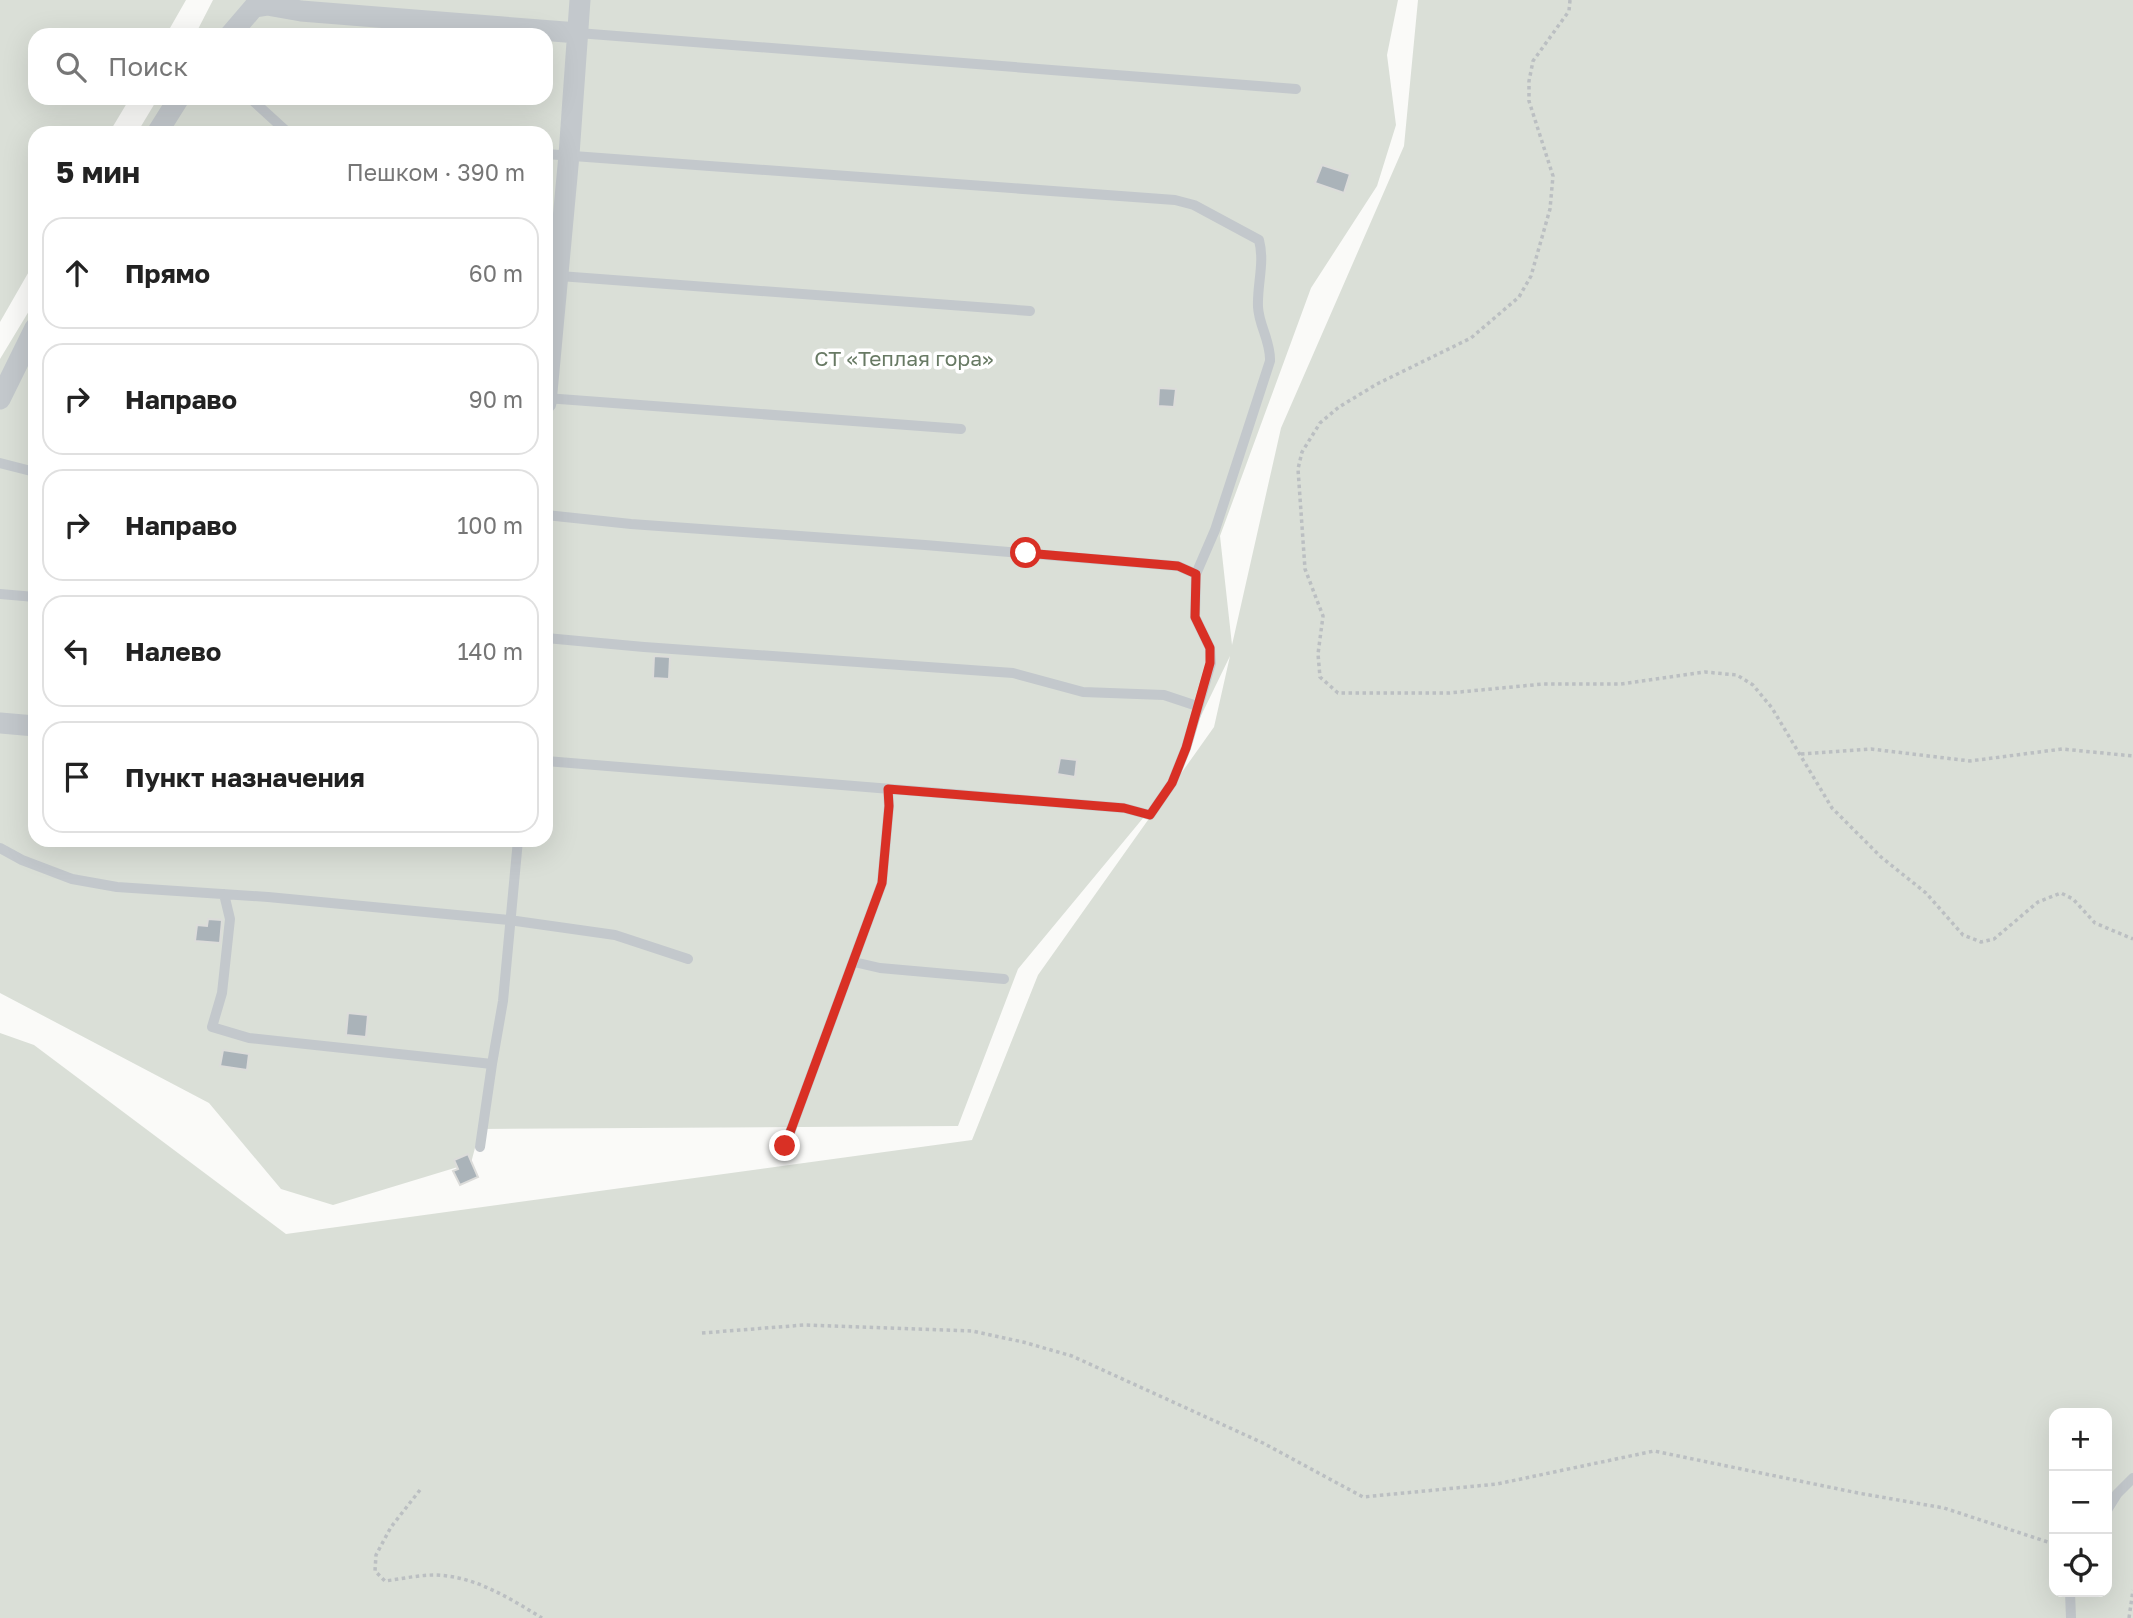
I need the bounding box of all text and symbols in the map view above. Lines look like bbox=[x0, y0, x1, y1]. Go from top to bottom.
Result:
search box bbox=[28, 28, 553, 105]
icon: search bbox=[52, 48, 90, 86]
text: Поиск bbox=[108, 51, 188, 82]
text: 5 мин bbox=[56, 154, 140, 190]
text: Пешком · 390 m bbox=[347, 158, 525, 186]
icon: ahead bbox=[58, 254, 96, 292]
text: Прямо bbox=[125, 258, 210, 289]
text: 60 m bbox=[469, 259, 523, 287]
park label: СТ «Теплая гора» bbox=[814, 345, 994, 371]
icon: right bbox=[58, 380, 96, 418]
text: Направо bbox=[125, 384, 237, 415]
text: 90 m bbox=[469, 385, 523, 413]
icon: right bbox=[58, 506, 96, 544]
text: Направо bbox=[125, 510, 237, 541]
text: 100 m bbox=[457, 511, 523, 539]
route start bbox=[1010, 537, 1041, 568]
icon: left bbox=[58, 632, 96, 670]
text: Налево bbox=[125, 636, 221, 667]
text: 140 m bbox=[457, 637, 523, 665]
icon: arrive bbox=[58, 758, 96, 796]
text: Пункт назначения bbox=[125, 762, 365, 793]
route end bbox=[769, 1130, 800, 1161]
map controls bbox=[2049, 1408, 2112, 1597]
button: + bbox=[2049, 1408, 2112, 1471]
button: − bbox=[2049, 1471, 2112, 1534]
button: locate bbox=[2049, 1534, 2112, 1597]

